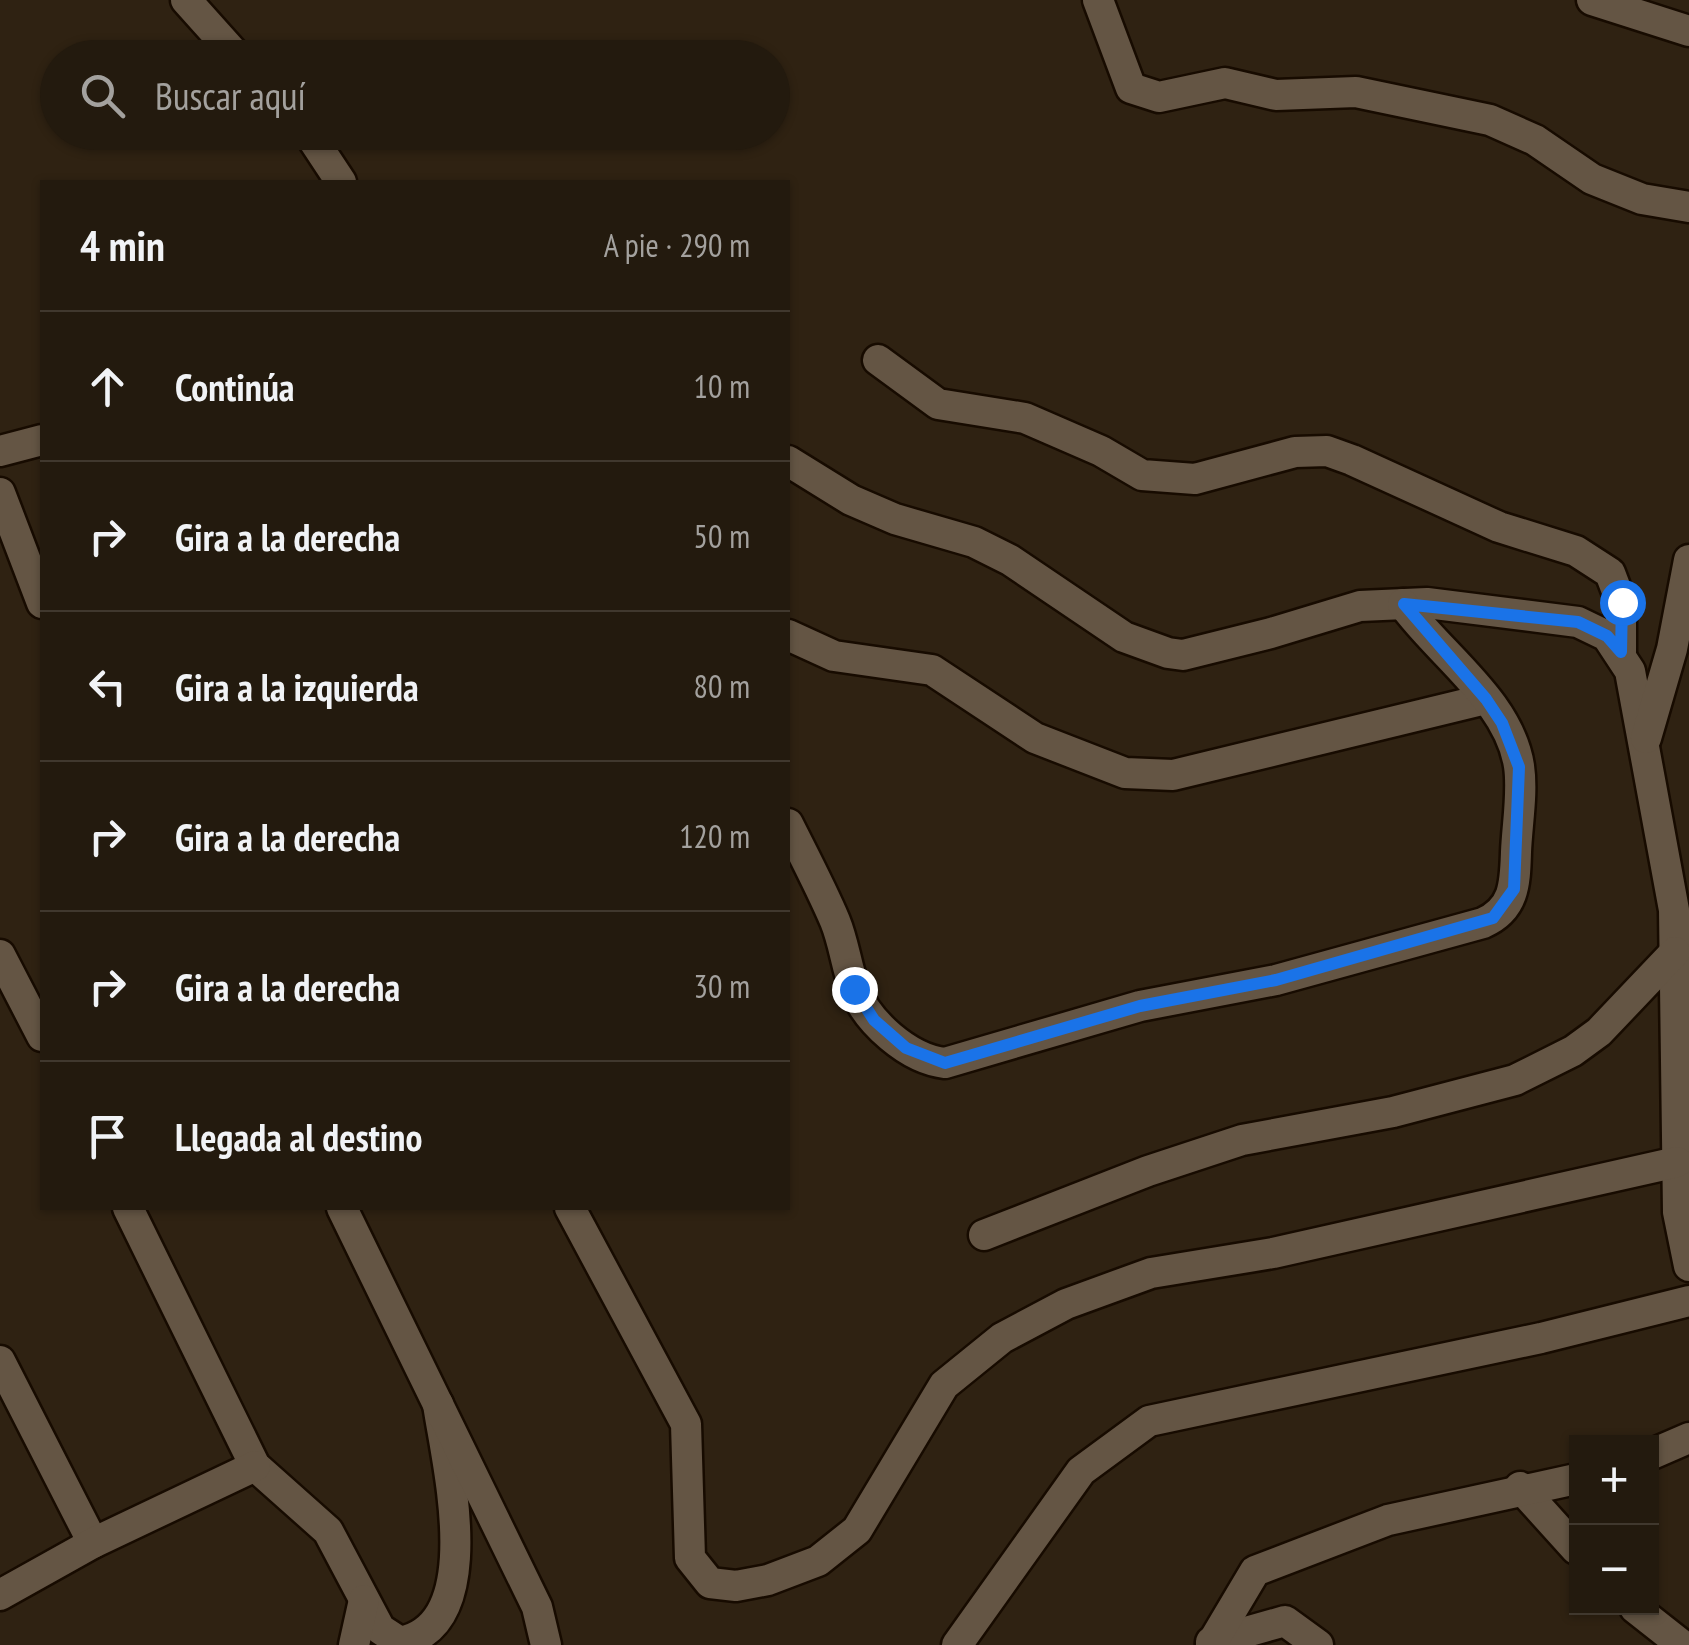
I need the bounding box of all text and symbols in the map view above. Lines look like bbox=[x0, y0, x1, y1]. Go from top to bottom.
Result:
search box bbox=[40, 40, 790, 150]
icon: search bbox=[75, 68, 130, 123]
text: Buscar aquí bbox=[155, 71, 306, 120]
text: 4 min bbox=[80, 218, 165, 273]
text: A pie · 290 m bbox=[604, 224, 750, 266]
icon: ahead bbox=[80, 359, 135, 414]
text: Continúa bbox=[175, 362, 295, 411]
text: 10 m bbox=[694, 365, 750, 407]
icon: right bbox=[80, 509, 135, 564]
text: Gira a la derecha bbox=[175, 512, 400, 561]
text: 50 m bbox=[694, 515, 750, 557]
route start bbox=[1600, 580, 1646, 626]
icon: left bbox=[80, 659, 135, 714]
text: Gira a la izquierda bbox=[175, 662, 419, 711]
text: 80 m bbox=[694, 665, 750, 707]
icon: right bbox=[80, 809, 135, 864]
text: Gira a la derecha bbox=[175, 812, 400, 861]
text: 120 m bbox=[679, 815, 750, 857]
icon: right bbox=[80, 959, 135, 1014]
text: Gira a la derecha bbox=[175, 962, 400, 1011]
text: 30 m bbox=[694, 965, 750, 1007]
route end bbox=[832, 967, 878, 1013]
icon: arrive bbox=[80, 1109, 135, 1164]
text: Llegada al destino bbox=[175, 1112, 422, 1161]
map controls bbox=[1569, 1435, 1659, 1615]
button: + bbox=[1569, 1435, 1659, 1525]
button: − bbox=[1569, 1525, 1659, 1615]

